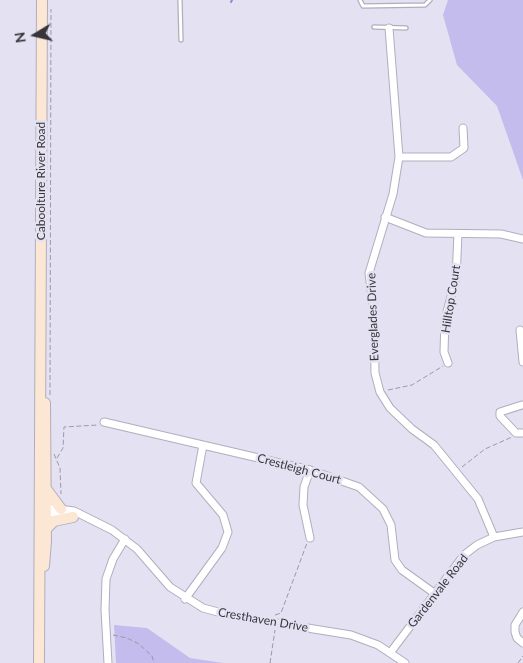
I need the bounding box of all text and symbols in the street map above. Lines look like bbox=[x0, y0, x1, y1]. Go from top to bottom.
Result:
north arrow bbox=[10, 10, 60, 60]
text: N bbox=[10, 31, 29, 44]
street label: Caboolture River Road bbox=[34, 122, 48, 240]
street label: Hilltop Court bbox=[439, 264, 463, 334]
street label: Everglades Drive bbox=[364, 273, 382, 361]
street label: Crestleigh Court bbox=[256, 451, 342, 487]
street label: Gardenvale Road bbox=[405, 551, 471, 631]
street label: Cresthaven Drive bbox=[217, 605, 309, 635]

